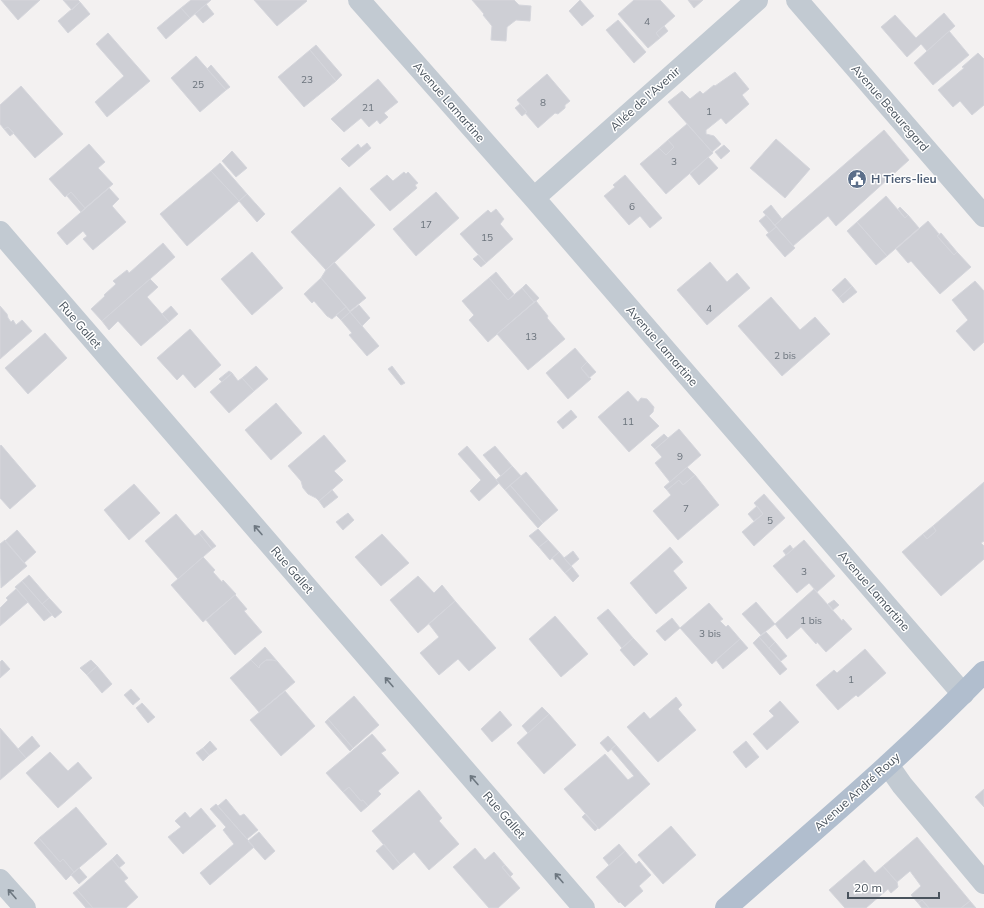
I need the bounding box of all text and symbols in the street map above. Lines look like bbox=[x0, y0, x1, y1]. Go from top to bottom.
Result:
house number: 4 bbox=[644, 15, 650, 28]
street label: Avenue Lamartine bbox=[410, 58, 488, 145]
street label: Avenue Beauregard bbox=[848, 61, 932, 154]
street label: Allée de l'Avenir bbox=[607, 63, 683, 134]
house number: 23 bbox=[301, 73, 313, 86]
house number: 25 bbox=[192, 78, 204, 91]
house number: 8 bbox=[540, 96, 546, 109]
house number: 21 bbox=[362, 101, 374, 114]
house number: 1 bbox=[706, 105, 712, 118]
house number: 3 bbox=[671, 155, 677, 168]
public building icon: H Tiers-lieu bbox=[846, 168, 868, 190]
place label: H Tiers-lieu bbox=[871, 171, 937, 186]
house number: 6 bbox=[629, 200, 635, 213]
house number: 17 bbox=[420, 218, 432, 231]
house number: 15 bbox=[481, 231, 493, 244]
street label: Rue Gallet bbox=[56, 298, 105, 351]
street label: Avenue Lamartine bbox=[623, 302, 701, 389]
house number: 4 bbox=[706, 302, 712, 315]
house number: 13 bbox=[525, 330, 537, 343]
house number: 2 bis bbox=[774, 349, 796, 362]
house number: 11 bbox=[622, 415, 634, 428]
house number: 9 bbox=[677, 450, 683, 463]
house number: 7 bbox=[683, 502, 689, 515]
house number: 5 bbox=[767, 514, 773, 527]
one-way arrow bbox=[253, 525, 262, 536]
street label: Rue Gallet bbox=[268, 543, 317, 596]
street label: Avenue Lamartine bbox=[835, 547, 913, 634]
house number: 3 bbox=[801, 565, 807, 578]
house number: 1 bis bbox=[800, 614, 822, 627]
house number: 3 bis bbox=[699, 627, 721, 640]
house number: 1 bbox=[848, 673, 854, 686]
one-way arrow bbox=[384, 677, 393, 687]
street label: Avenue André Rouy bbox=[811, 749, 903, 834]
one-way arrow bbox=[469, 775, 478, 785]
street label: Rue Gallet bbox=[480, 788, 529, 841]
one-way arrow bbox=[554, 873, 563, 884]
scale bar bbox=[848, 874, 939, 900]
text: 20 m bbox=[854, 880, 882, 895]
one-way arrow bbox=[8, 888, 17, 899]

